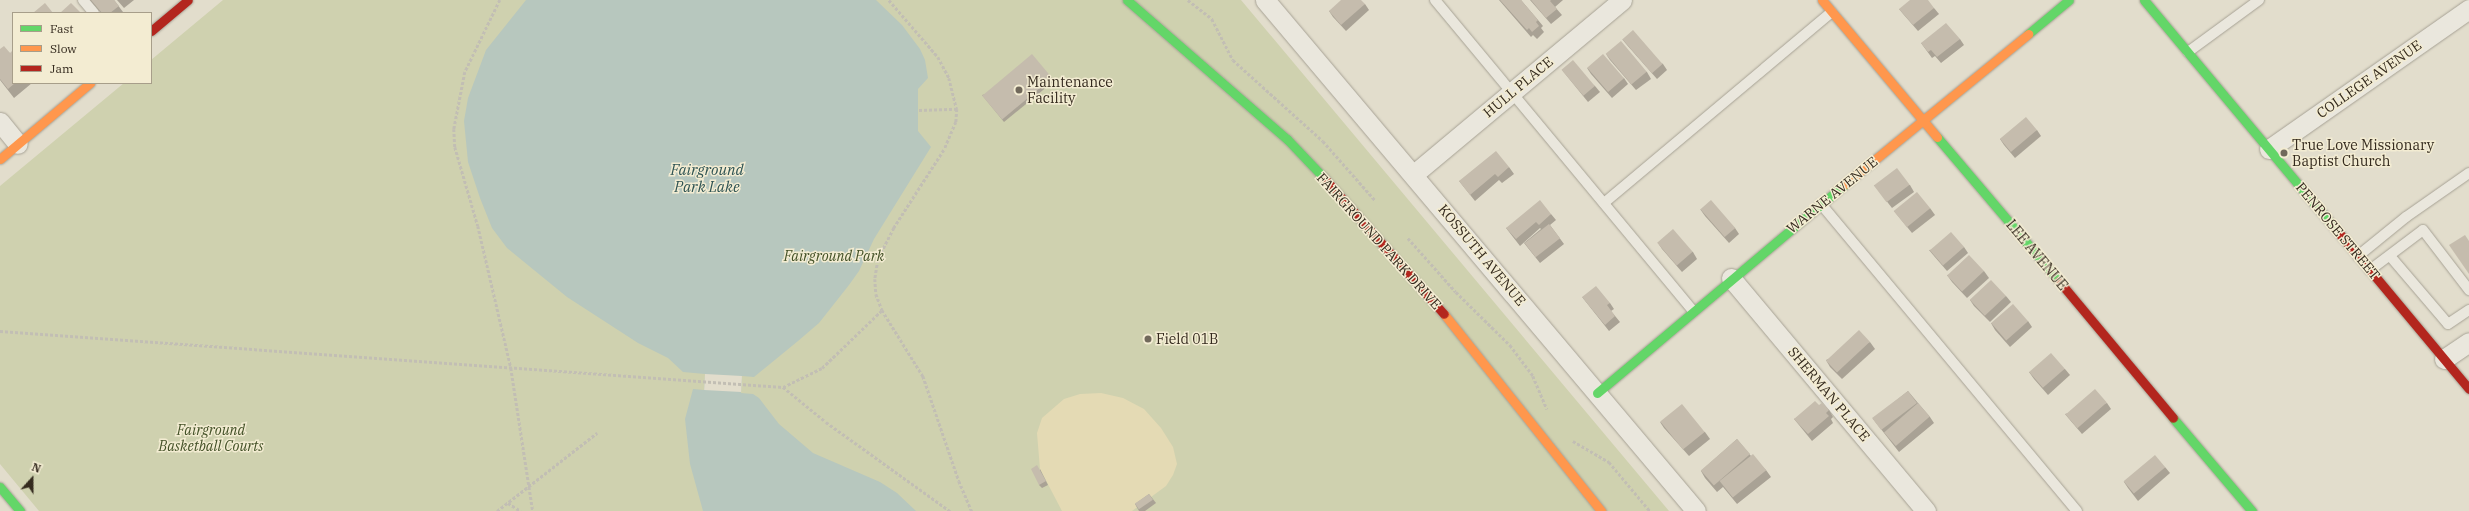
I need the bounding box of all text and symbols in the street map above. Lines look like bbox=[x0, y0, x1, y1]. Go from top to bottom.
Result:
legend bbox=[12, 12, 152, 84]
text: Fast bbox=[50, 21, 74, 36]
street label: COLLEGE AVENUE bbox=[2313, 37, 2425, 121]
text: Slow bbox=[50, 41, 77, 56]
street label: HULL PLACE bbox=[1480, 53, 1556, 121]
text: Jam bbox=[50, 61, 73, 76]
place label: Maintenance Facility bbox=[1027, 74, 1113, 106]
marker: Maintenance Facility bbox=[1014, 85, 1024, 95]
place label: True Love Missionary Baptist Church bbox=[2292, 137, 2434, 170]
marker: True Love Missionary Baptist Church bbox=[2279, 148, 2289, 158]
street label: WARNE AVENUE bbox=[1783, 153, 1881, 237]
water label: Fairground Park Lake bbox=[670, 160, 744, 195]
street label: FAIRGROUND PARK DRIVE bbox=[1313, 169, 1445, 313]
street label: PENROSE STREET bbox=[2292, 179, 2384, 283]
street label: KOSSUTH AVENUE bbox=[1435, 201, 1529, 309]
street label: LEE AVENUE bbox=[2003, 216, 2071, 294]
park label: Fairground Park bbox=[784, 248, 884, 264]
place label: Field 01B bbox=[1156, 331, 1218, 347]
marker: Field 01B bbox=[1143, 334, 1153, 344]
street label: SHERMAN PLACE bbox=[1785, 343, 1873, 445]
park label: Fairground Basketball Courts bbox=[159, 422, 263, 454]
north arrow bbox=[12, 459, 52, 499]
text: N bbox=[30, 460, 43, 476]

